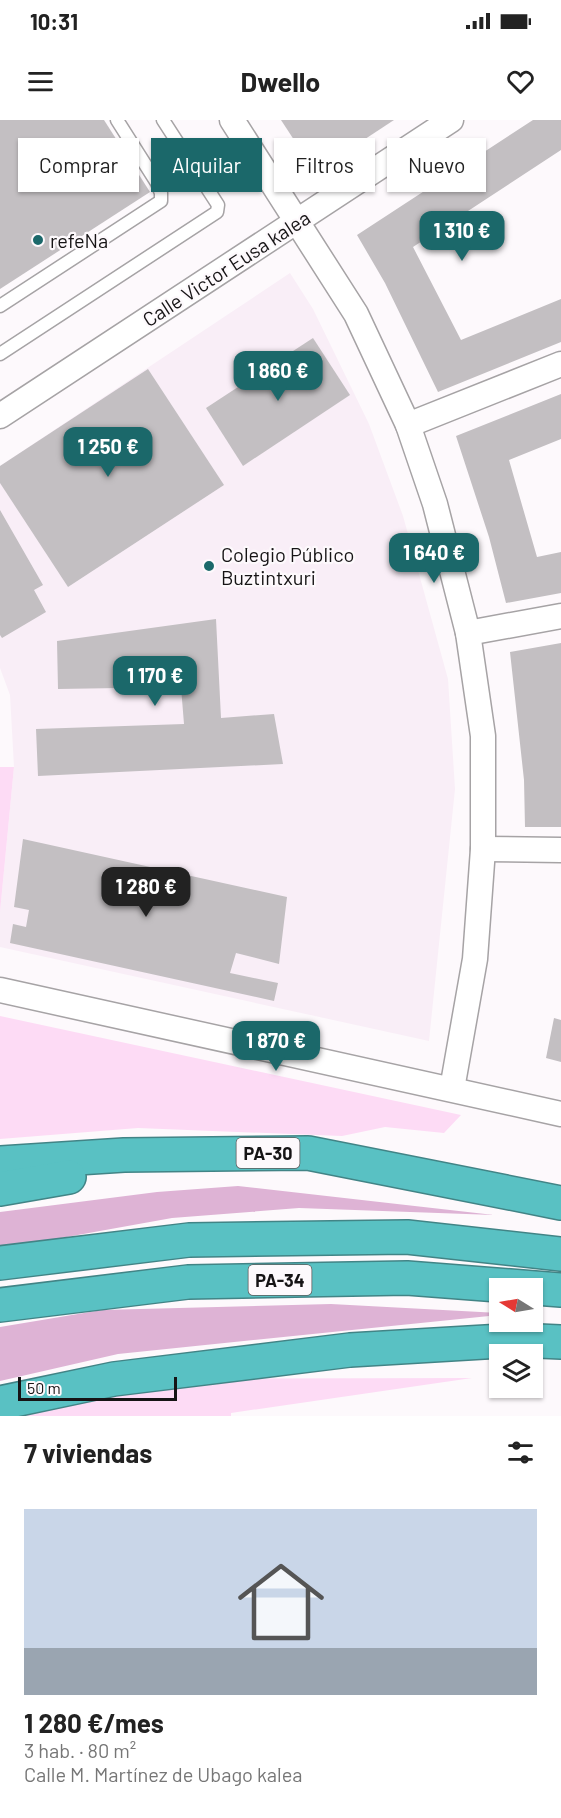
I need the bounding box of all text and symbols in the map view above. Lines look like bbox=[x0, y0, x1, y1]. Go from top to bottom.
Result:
text: 10:31 bbox=[30, 8, 78, 34]
icon: menu bbox=[24, 65, 57, 98]
text: Dwello bbox=[241, 65, 320, 97]
icon: heart bbox=[504, 65, 537, 98]
chip: Comprar bbox=[18, 138, 139, 192]
chip: Alquilar bbox=[151, 138, 262, 192]
chip: Filtros bbox=[274, 138, 375, 192]
chip: Nuevo bbox=[387, 138, 486, 192]
street label: Calle Victor Eusa kalea bbox=[138, 205, 314, 331]
pin: 1 310 € bbox=[407, 211, 517, 262]
text: 1 310 € bbox=[434, 218, 490, 242]
place label: refeNa bbox=[50, 228, 108, 252]
marker: refeNa bbox=[31, 233, 45, 247]
pin: 1 860 € bbox=[223, 351, 333, 402]
text: 1 860 € bbox=[248, 358, 308, 382]
pin: 1 250 € bbox=[53, 427, 163, 478]
text: 1 250 € bbox=[77, 434, 139, 458]
pin: 1 640 € bbox=[379, 533, 489, 584]
text: 1 640 € bbox=[403, 540, 465, 564]
place label: Colegio Público Buztintxuri bbox=[221, 542, 354, 589]
marker: Colegio Público Buztintxuri bbox=[202, 559, 216, 573]
pin: 1 170 € bbox=[100, 656, 210, 707]
text: 1 170 € bbox=[127, 663, 183, 687]
pin: 1 280 € bbox=[91, 867, 201, 918]
text: 1 280 € bbox=[115, 874, 177, 898]
pin: 1 870 € bbox=[221, 1021, 331, 1072]
text: 1 870 € bbox=[246, 1028, 306, 1052]
road number: PA-30 bbox=[236, 1138, 300, 1168]
road number: PA-34 bbox=[248, 1265, 312, 1295]
north arrow bbox=[489, 1278, 543, 1332]
map controls bbox=[489, 1278, 543, 1398]
button: layers bbox=[489, 1344, 543, 1398]
scale bar bbox=[18, 1374, 177, 1402]
text: 50 m bbox=[27, 1378, 61, 1397]
icon: filters bbox=[504, 1436, 537, 1469]
text: 7 viviendas bbox=[24, 1437, 152, 1468]
icon: home bbox=[227, 1548, 335, 1656]
text: 1 280 €/mes bbox=[24, 1707, 164, 1738]
text: 3 hab. · 80 m² bbox=[24, 1738, 136, 1762]
text: Calle M. Martínez de Ubago kalea bbox=[24, 1762, 302, 1786]

